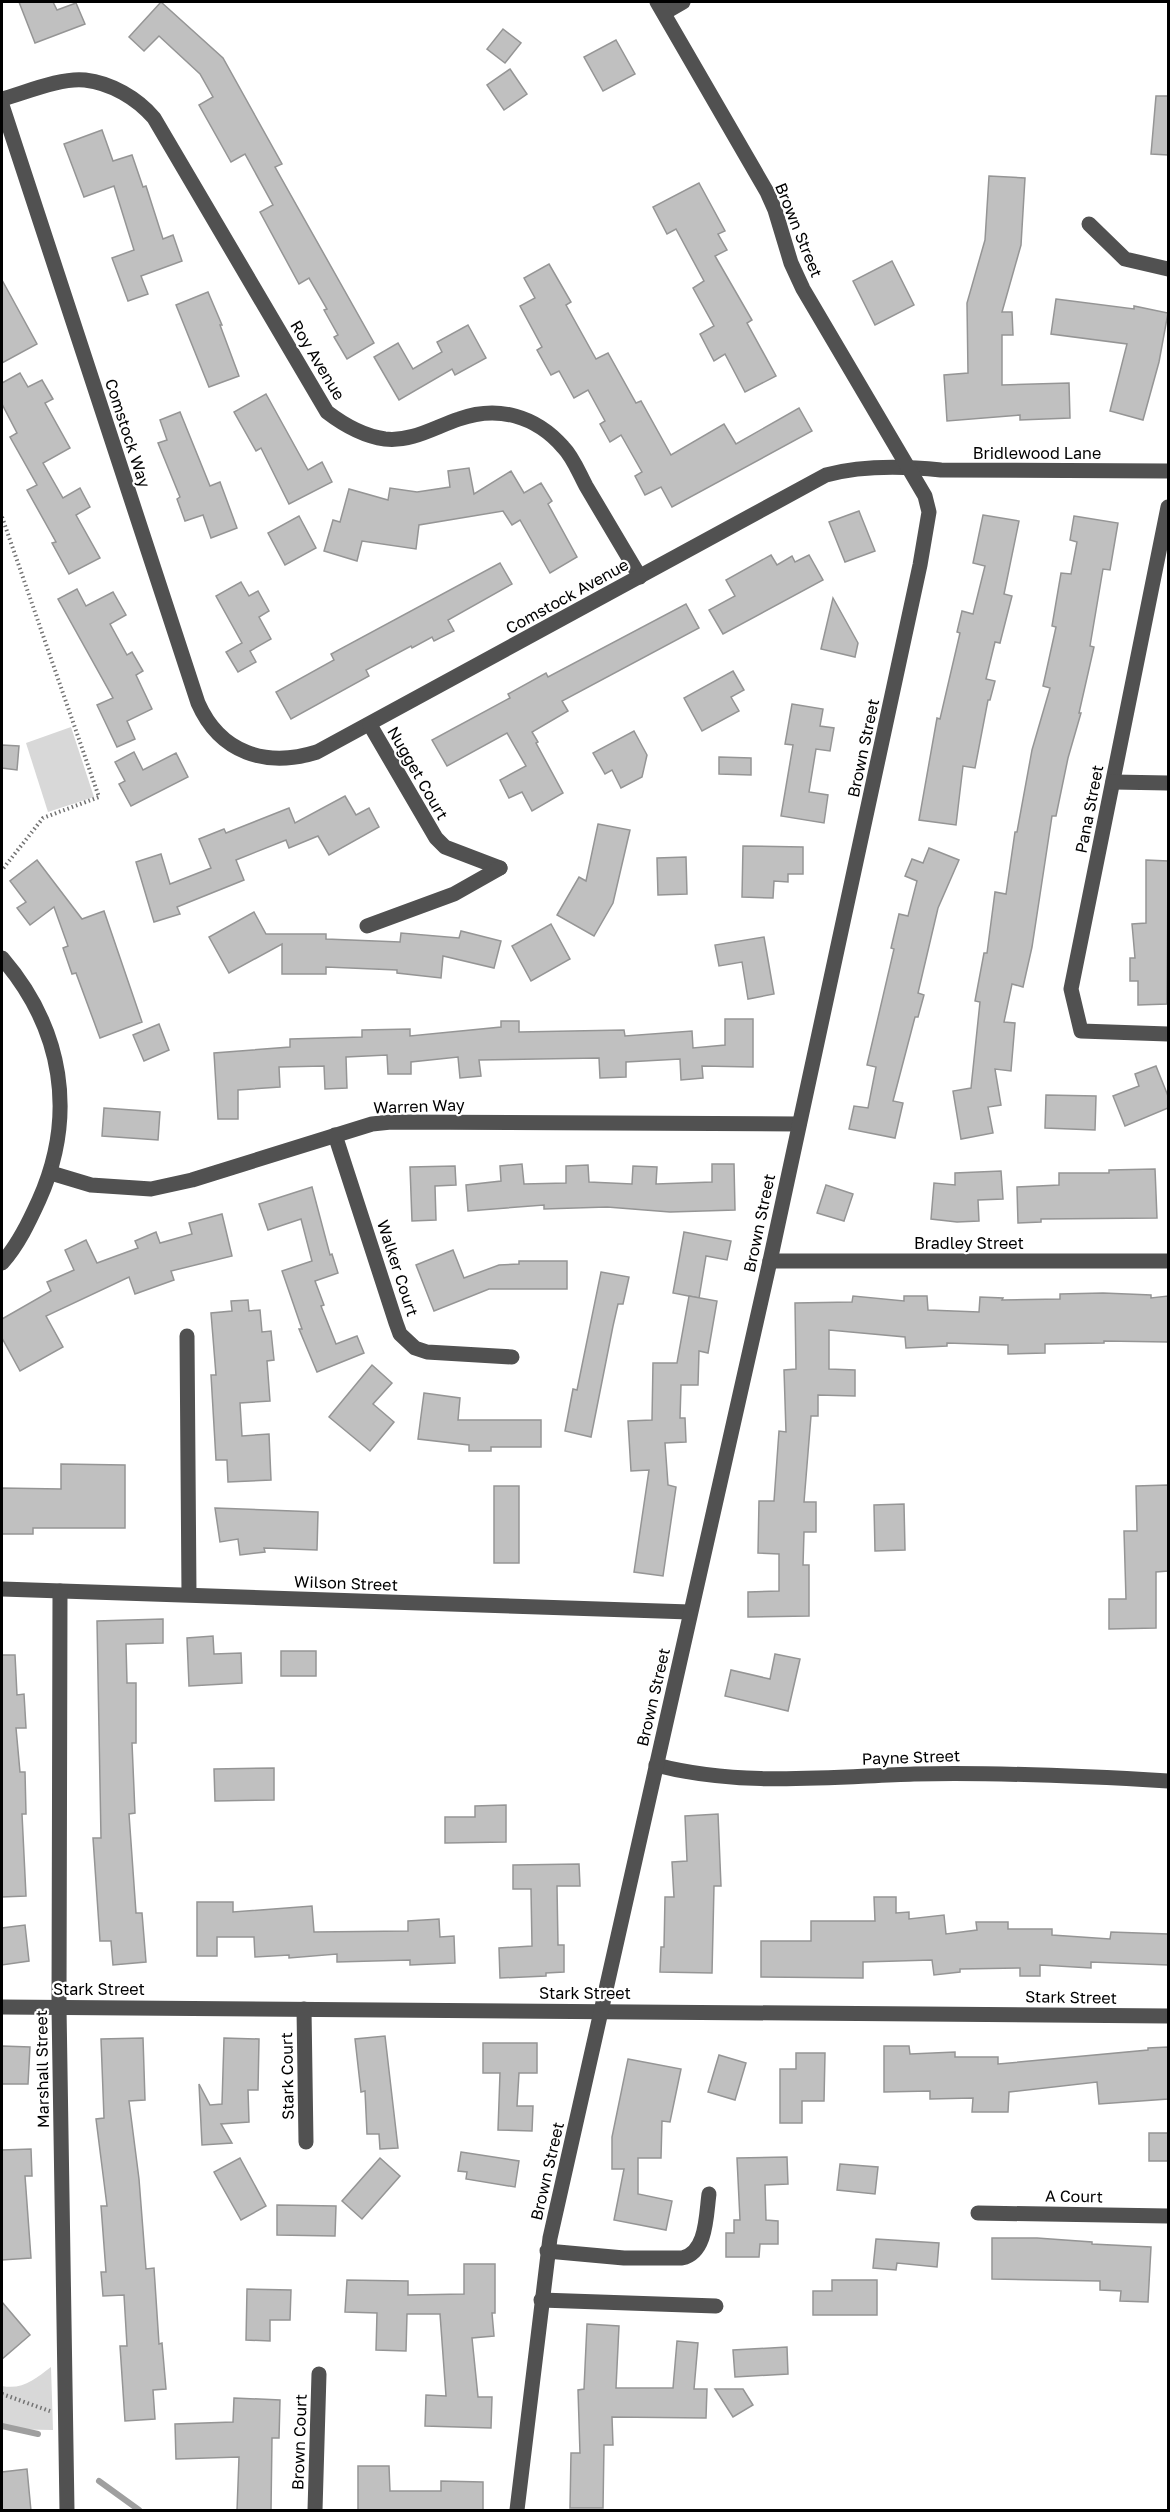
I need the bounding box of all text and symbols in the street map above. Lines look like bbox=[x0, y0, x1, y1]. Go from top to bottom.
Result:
street label: Brown Street bbox=[771, 180, 827, 280]
street label: Roy Avenue bbox=[286, 317, 350, 403]
street label: Comstock Way bbox=[101, 376, 155, 490]
street label: Bridlewood Lane bbox=[973, 443, 1101, 463]
street label: Comstock Avenue bbox=[502, 554, 632, 638]
street label: Brown Street bbox=[843, 697, 883, 799]
street label: Nugget Court bbox=[383, 723, 453, 823]
street label: Pana Street bbox=[1071, 763, 1107, 855]
street label: Warren Way bbox=[373, 1094, 465, 1118]
street label: Brown Street bbox=[739, 1172, 779, 1274]
street label: Walker Court bbox=[373, 1217, 423, 1319]
street label: Bradley Street bbox=[914, 1233, 1024, 1253]
street label: Wilson Street bbox=[294, 1571, 398, 1595]
street label: Brown Street bbox=[632, 1646, 674, 1748]
street label: Payne Street bbox=[861, 1745, 961, 1769]
street label: Stark Street bbox=[53, 1979, 145, 1999]
street label: Stark Street bbox=[539, 1983, 631, 2003]
street label: Stark Street bbox=[1025, 1986, 1117, 2008]
street label: Marshall Street bbox=[31, 2010, 53, 2128]
street label: Stark Court bbox=[276, 2032, 298, 2120]
street label: Brown Street bbox=[526, 2120, 568, 2222]
street label: A Court bbox=[1045, 2185, 1103, 2207]
street label: Brown Court bbox=[287, 2394, 311, 2490]

